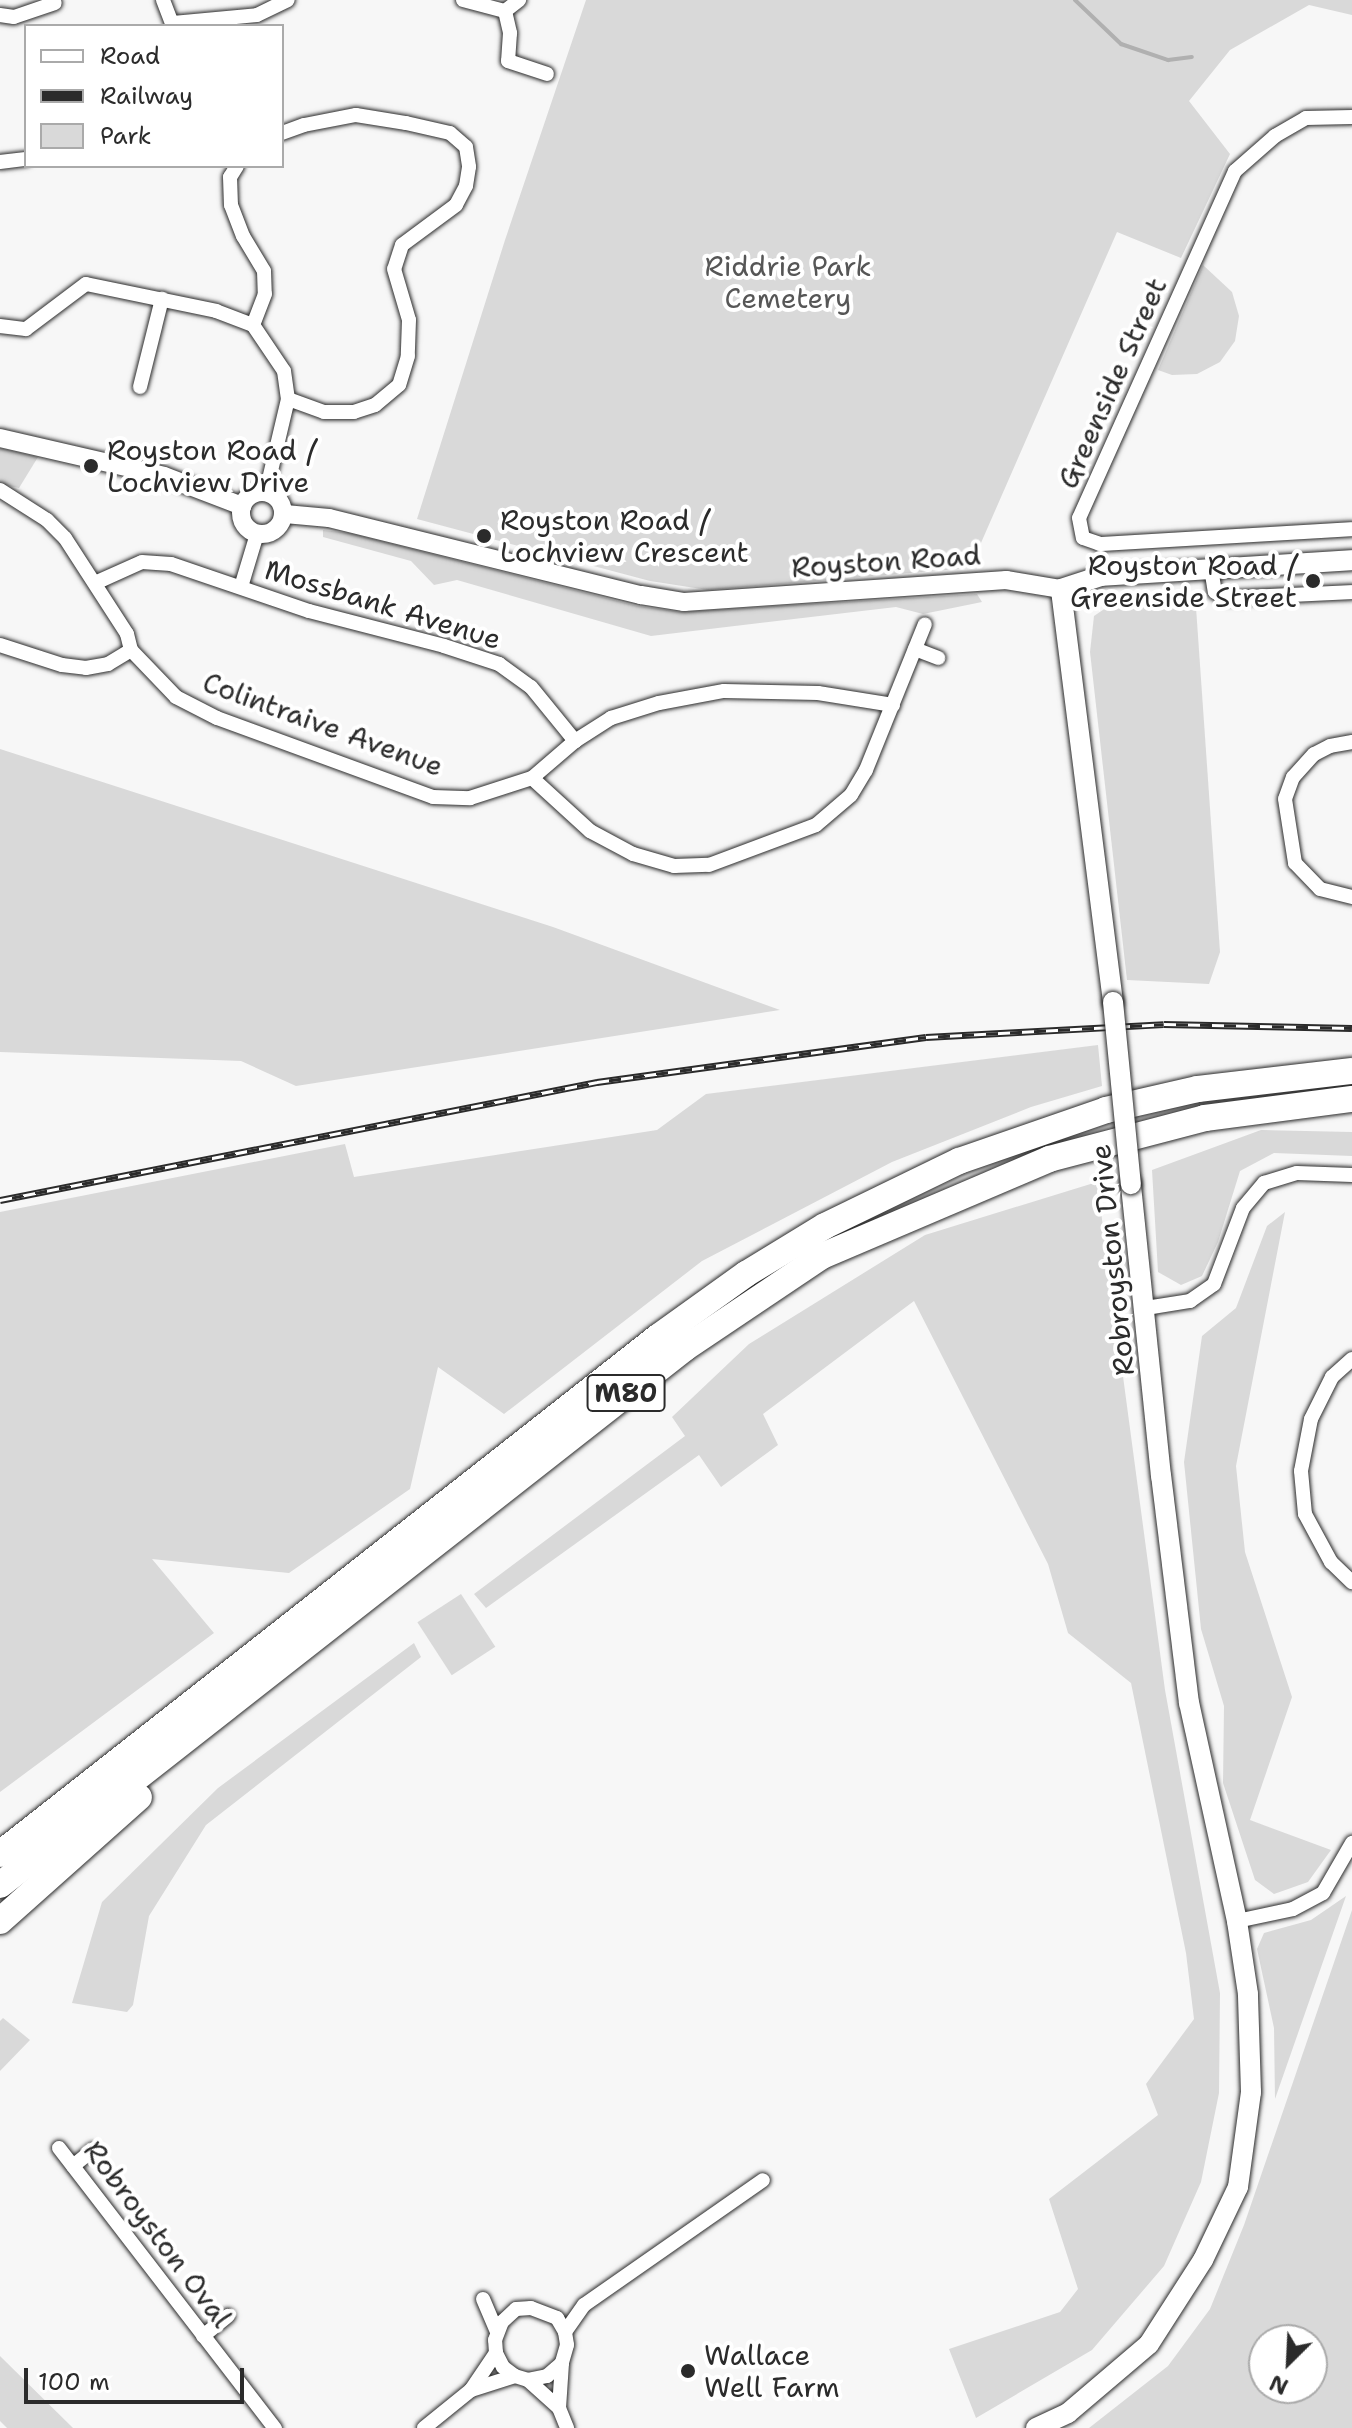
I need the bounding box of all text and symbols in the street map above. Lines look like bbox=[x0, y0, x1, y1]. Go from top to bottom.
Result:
legend bbox=[24, 24, 284, 168]
text: Road bbox=[100, 40, 160, 72]
text: Railway bbox=[100, 80, 193, 112]
text: Park bbox=[100, 120, 152, 152]
park label: Riddrie Park Cemetery bbox=[704, 249, 872, 315]
street label: Greenside Street bbox=[1050, 272, 1174, 494]
place label: Royston Road / Lochview Drive bbox=[107, 433, 316, 499]
marker: Royston Road / Lochview Drive bbox=[82, 457, 100, 475]
place label: Royston Road / Lochview Crescent bbox=[500, 503, 749, 569]
marker: Royston Road / Lochview Crescent bbox=[475, 527, 493, 545]
street label: Royston Road bbox=[790, 538, 982, 584]
place label: Royston Road / Greenside Street bbox=[1070, 548, 1297, 614]
street label: Mossbank Avenue bbox=[261, 552, 505, 656]
marker: Royston Road / Greenside Street bbox=[1304, 572, 1322, 590]
street label: Colintraive Avenue bbox=[198, 665, 448, 783]
street label: Robroyston Drive bbox=[1083, 1142, 1141, 1378]
road number: M80 bbox=[586, 1371, 666, 1415]
street label: Robroyston Oval bbox=[77, 2134, 239, 2334]
north arrow bbox=[1248, 2324, 1328, 2404]
place label: Wallace Well Farm bbox=[704, 2338, 840, 2404]
scale bar bbox=[28, 2352, 248, 2402]
marker: Wallace Well Farm bbox=[679, 2362, 697, 2380]
text: 100 m bbox=[38, 2366, 110, 2398]
text: N bbox=[1265, 2368, 1293, 2401]

